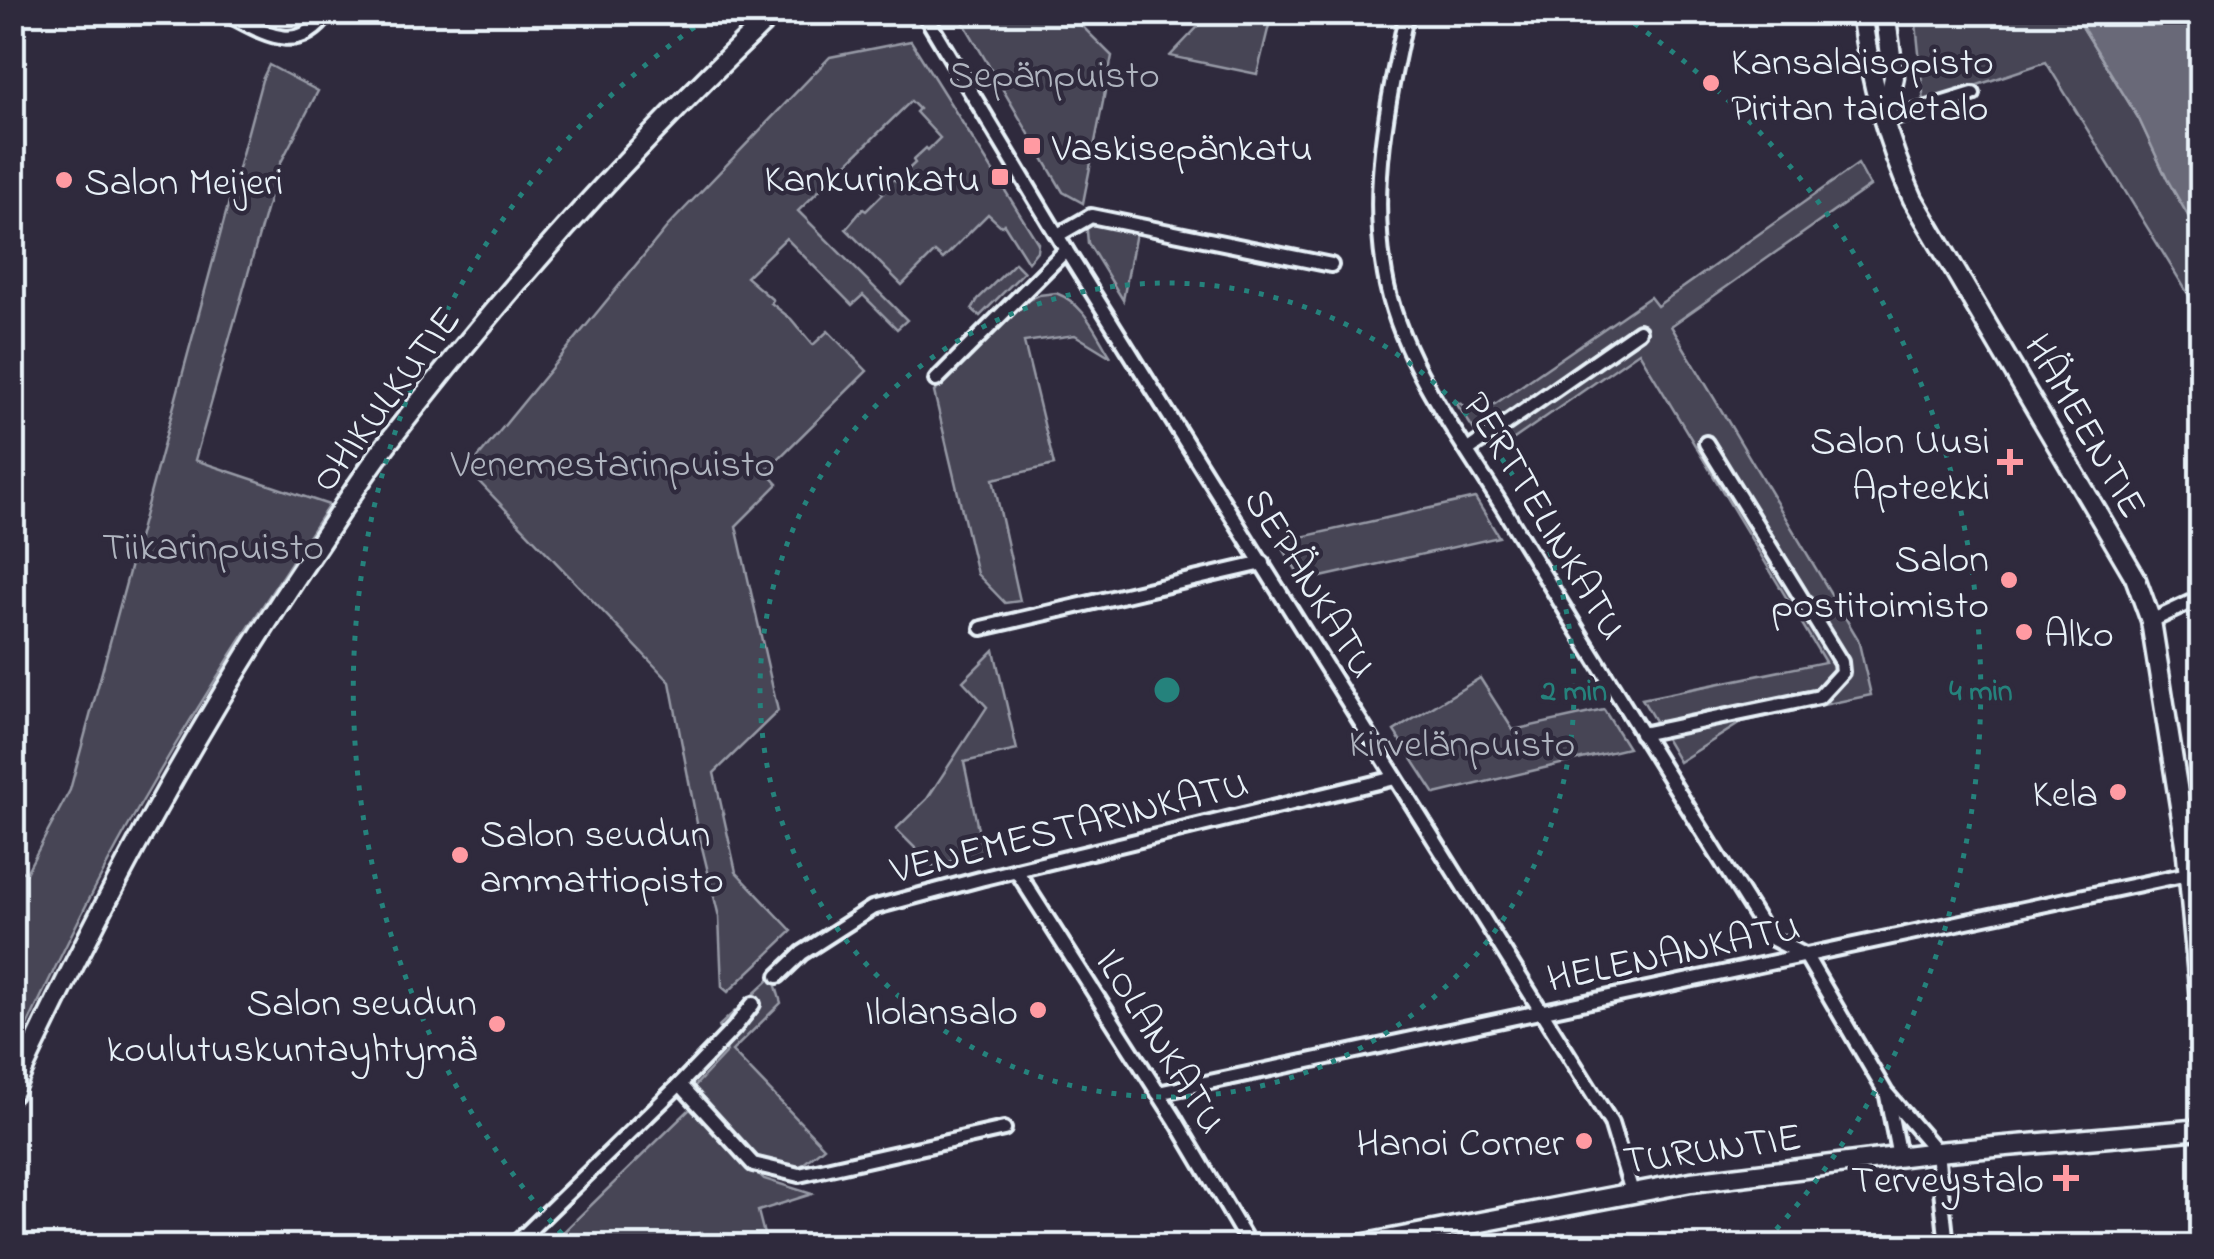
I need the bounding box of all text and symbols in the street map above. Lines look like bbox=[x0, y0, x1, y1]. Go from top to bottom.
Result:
place label: Kansalaisopisto Piritan taidetalo bbox=[1731, 35, 1994, 140]
park label: Sepänpuisto bbox=[948, 48, 1160, 107]
marker: Kansalaisopisto Piritan taidetalo bbox=[1700, 72, 1722, 94]
place label: Vaskisepänkatu bbox=[1051, 121, 1313, 180]
marker: Vaskisepänkatu bbox=[1021, 135, 1043, 157]
place label: Kankurinkatu bbox=[764, 152, 980, 211]
place label: Salon Meijeri bbox=[84, 155, 283, 214]
marker: Kankurinkatu bbox=[989, 166, 1011, 188]
marker: Salon Meijeri bbox=[53, 169, 75, 191]
street label: OHIKULKUTIE bbox=[298, 295, 477, 506]
street label: HÄMEENTIE bbox=[2007, 324, 2160, 530]
street label: PERTTELINKATU bbox=[1445, 382, 1640, 653]
place label: Salon Uusi Apteekki bbox=[1810, 414, 1990, 519]
park label: Venemestarinpuisto bbox=[450, 437, 775, 496]
marker: Salon Uusi Apteekki bbox=[1999, 451, 2021, 473]
street label: SEPÄNKATU bbox=[1226, 478, 1390, 691]
park label: Tiikarinpuisto bbox=[102, 520, 324, 579]
place label: Salon postitoimisto bbox=[1771, 532, 1989, 637]
marker: Salon postitoimisto bbox=[1998, 569, 2020, 591]
place label: Alko bbox=[2044, 607, 2114, 666]
marker: Alko bbox=[2013, 621, 2035, 643]
text: 2 min bbox=[1540, 671, 1607, 715]
text: 4 min bbox=[1949, 671, 2013, 715]
centre of rings bbox=[1149, 672, 1185, 708]
park label: Kirvelänpuisto bbox=[1349, 717, 1575, 776]
street label: VENEMESTARINKATU bbox=[884, 756, 1255, 903]
place label: Kela bbox=[2032, 767, 2098, 826]
marker: Kela bbox=[2107, 781, 2129, 803]
place label: Salon seudun ammattiopisto bbox=[480, 807, 724, 912]
marker: Salon seudun ammattiopisto bbox=[449, 844, 471, 866]
street label: HELENANKATU bbox=[1542, 900, 1806, 1011]
street label: ILOLANKATU bbox=[1078, 938, 1239, 1147]
place label: Salon seudun koulutuskuntayhtymä bbox=[107, 976, 477, 1081]
place label: Ilolansalo bbox=[865, 985, 1018, 1044]
marker: Ilolansalo bbox=[1027, 999, 1049, 1021]
marker: Salon seudun koulutuskuntayhtymä bbox=[486, 1013, 508, 1035]
street label: TURUNTIE bbox=[1620, 1110, 1805, 1193]
place label: Hanoi Corner bbox=[1356, 1116, 1565, 1175]
marker: Hanoi Corner bbox=[1573, 1130, 1595, 1152]
place label: Terveystalo bbox=[1851, 1153, 2044, 1212]
marker: Terveystalo bbox=[2053, 1165, 2079, 1191]

